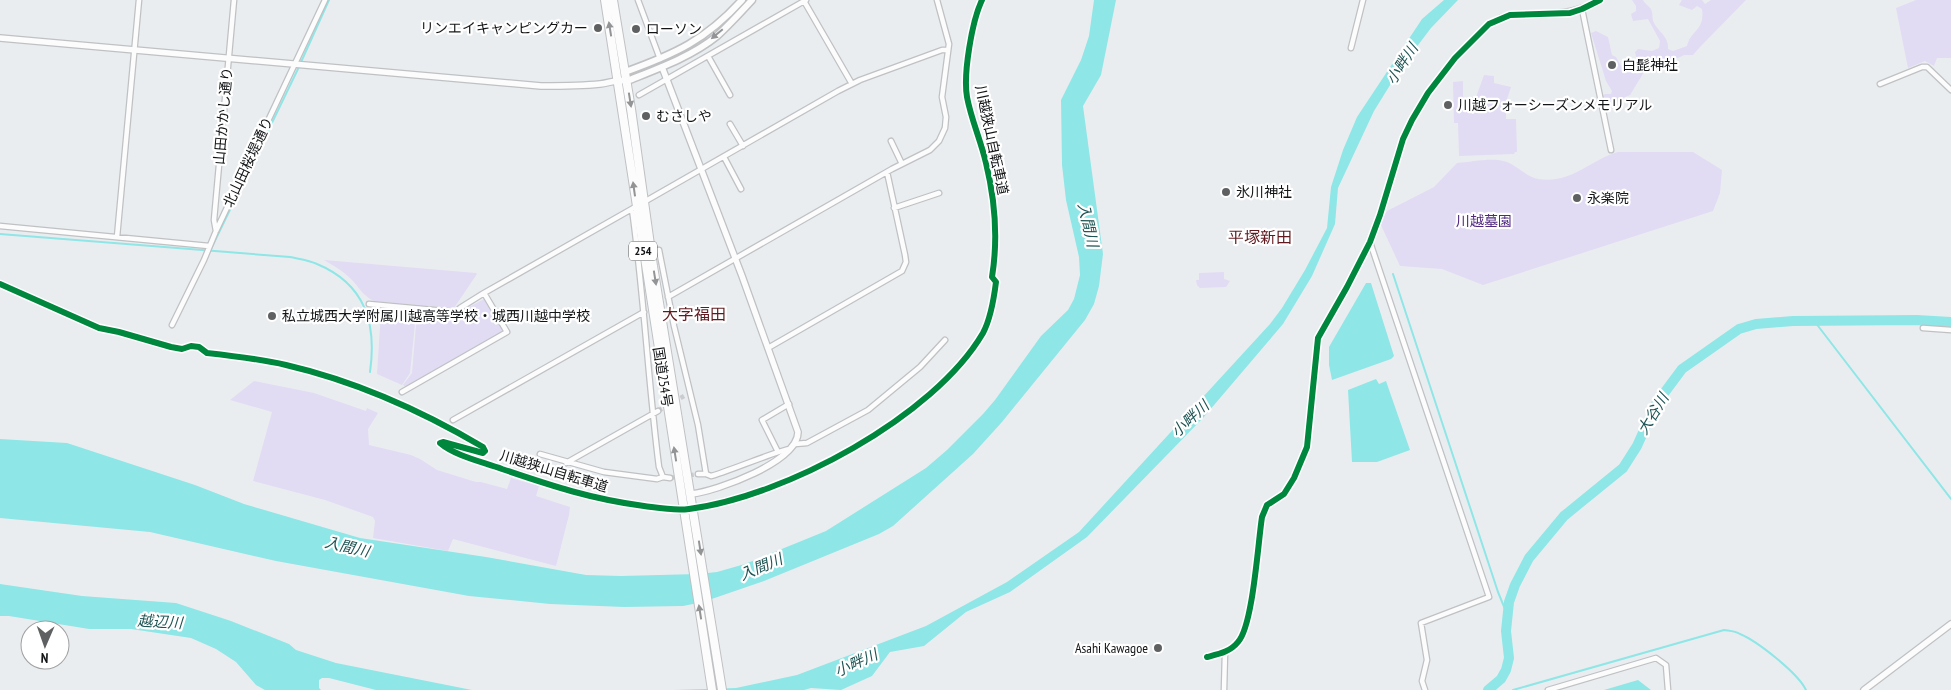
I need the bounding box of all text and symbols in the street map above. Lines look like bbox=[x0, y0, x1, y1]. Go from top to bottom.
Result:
place label: リンエイキャンピングカー bbox=[420, 19, 588, 37]
one-way arrow bbox=[606, 20, 614, 36]
place label: ローソン bbox=[646, 20, 702, 38]
marker: リンエイキャンピングカー bbox=[592, 22, 604, 34]
marker: ローソン bbox=[630, 23, 642, 35]
one-way arrow bbox=[712, 28, 724, 40]
water label: 小畔川 bbox=[1381, 38, 1423, 88]
place label: 白髭神社 bbox=[1622, 56, 1678, 74]
marker: 白髭神社 bbox=[1606, 59, 1618, 71]
street label: 山田かかし通り bbox=[210, 66, 236, 166]
street label: 川越狭山自転車道 bbox=[972, 83, 1012, 197]
one-way arrow bbox=[626, 92, 634, 108]
place label: 川越フォーシーズンメモリアル bbox=[1458, 96, 1652, 114]
marker: 川越フォーシーズンメモリアル bbox=[1442, 99, 1454, 111]
place label: むさしや bbox=[656, 107, 712, 125]
marker: むさしや bbox=[640, 110, 652, 122]
street label: 北山田桜堤通り bbox=[219, 114, 277, 210]
one-way arrow bbox=[629, 181, 637, 197]
place label: 氷川神社 bbox=[1236, 183, 1292, 201]
marker: 氷川神社 bbox=[1220, 186, 1232, 198]
place label: 永楽院 bbox=[1587, 189, 1629, 207]
marker: 永楽院 bbox=[1571, 192, 1583, 204]
water label: 入間川 bbox=[1074, 201, 1103, 251]
park label: 川越墓園 bbox=[1456, 212, 1512, 230]
district label: 平塚新田 bbox=[1228, 227, 1292, 247]
road number: 254 bbox=[629, 242, 657, 260]
one-way arrow bbox=[652, 270, 660, 286]
district label: 大字福田 bbox=[662, 304, 726, 324]
place label: 私立城西大学附属川越高等学校・城西川越中学校 bbox=[282, 307, 590, 325]
marker: 私立城西大学附属川越高等学校・城西川越中学校 bbox=[266, 310, 278, 322]
street label: 国道254号 bbox=[649, 346, 677, 408]
water label: 大谷川 bbox=[1633, 388, 1673, 438]
water label: 小畔川 bbox=[1167, 395, 1214, 441]
one-way arrow bbox=[671, 445, 679, 461]
street label: 川越狭山自転車道 bbox=[498, 446, 610, 496]
water label: 入間川 bbox=[323, 532, 373, 561]
one-way arrow bbox=[696, 541, 704, 557]
water label: 入間川 bbox=[736, 548, 787, 584]
one-way arrow bbox=[695, 604, 703, 620]
water label: 越辺川 bbox=[137, 611, 185, 632]
north arrow bbox=[20, 620, 70, 670]
place label: Asahi Kawagoe bbox=[1075, 639, 1148, 657]
marker: Asahi Kawagoe bbox=[1152, 642, 1164, 654]
water label: 小畔川 bbox=[831, 644, 882, 680]
text: N bbox=[40, 649, 49, 667]

